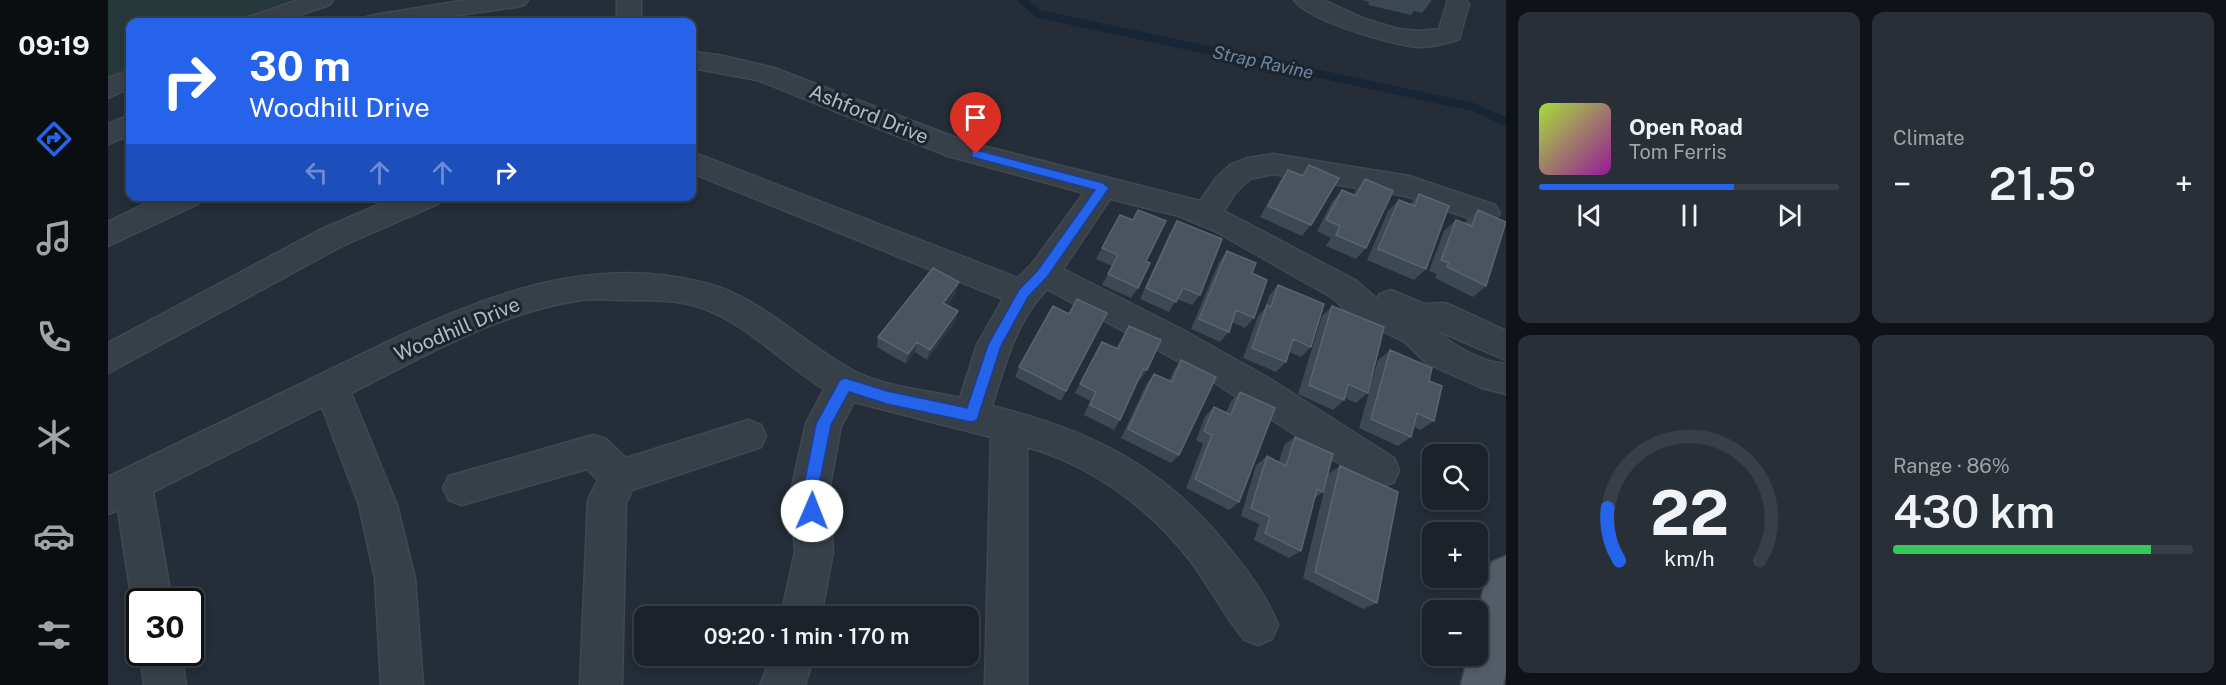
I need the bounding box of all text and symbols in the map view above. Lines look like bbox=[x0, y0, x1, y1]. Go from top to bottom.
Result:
text: 09:19 bbox=[18, 29, 90, 61]
text: 30 m bbox=[249, 41, 351, 90]
water label: Strap Ravine bbox=[1211, 41, 1316, 83]
icon: right bbox=[150, 42, 228, 120]
street label: Ashford Drive bbox=[806, 79, 932, 149]
text: Woodhill Drive bbox=[249, 91, 430, 123]
pin bbox=[950, 92, 1001, 154]
icon: arrive bbox=[959, 101, 992, 134]
text: Open Road bbox=[1629, 114, 1743, 140]
icon: directions bbox=[33, 118, 75, 160]
text: Climate bbox=[1893, 126, 1965, 150]
text: Tom Ferris bbox=[1629, 140, 1727, 164]
icon: left bbox=[300, 156, 333, 189]
icon: ahead bbox=[363, 156, 396, 189]
icon: ahead bbox=[426, 156, 459, 189]
icon: right bbox=[489, 156, 522, 189]
text: 21.5° bbox=[1989, 157, 2097, 210]
text: − bbox=[1893, 165, 1911, 203]
text: + bbox=[2175, 165, 2193, 203]
icon: previous bbox=[1573, 199, 1606, 232]
icon: pause bbox=[1673, 199, 1706, 232]
icon: next bbox=[1773, 199, 1806, 232]
icon: music bbox=[33, 217, 75, 259]
street label: Woodhill Drive bbox=[391, 292, 523, 366]
icon: phone bbox=[33, 316, 75, 358]
icon: climate bbox=[33, 416, 75, 458]
map controls bbox=[1422, 444, 1488, 666]
button: search bbox=[1422, 444, 1488, 510]
text: Range · 86% bbox=[1893, 454, 2010, 478]
text: 22 bbox=[1649, 476, 1729, 549]
position arrow bbox=[780, 479, 844, 543]
text: 430 km bbox=[1893, 485, 2055, 538]
icon: car bbox=[33, 515, 75, 557]
button: + bbox=[1422, 522, 1488, 588]
text: km/h bbox=[1664, 546, 1714, 571]
speed limit sign: 30 bbox=[126, 588, 204, 666]
button: − bbox=[1422, 600, 1488, 666]
icon: filters bbox=[33, 614, 75, 656]
text: 09:20 · 1 min · 170 m bbox=[704, 623, 909, 649]

